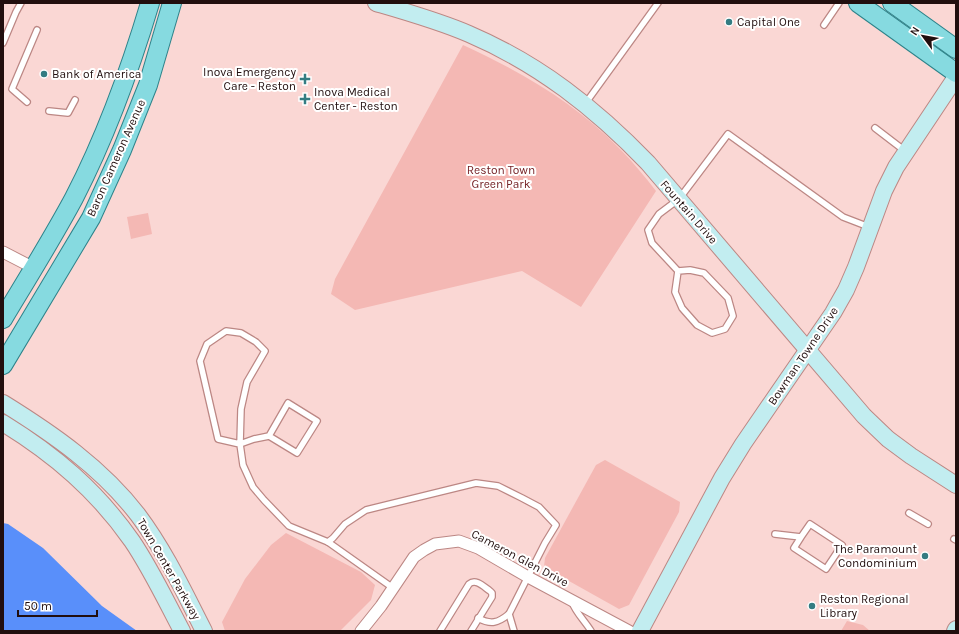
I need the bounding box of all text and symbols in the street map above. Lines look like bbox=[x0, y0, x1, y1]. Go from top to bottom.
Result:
place label: Capital One bbox=[737, 15, 800, 29]
north arrow bbox=[903, 16, 943, 56]
marker: Capital One bbox=[724, 17, 734, 27]
text: N bbox=[907, 24, 923, 38]
place label: Inova Emergency Care - Reston bbox=[203, 65, 296, 93]
place label: Bank of America bbox=[52, 67, 141, 81]
marker: Bank of America bbox=[39, 69, 49, 79]
marker: Inova Emergency Care - Reston bbox=[299, 73, 311, 85]
place label: Inova Medical Center - Reston bbox=[314, 85, 398, 113]
marker: Inova Medical Center - Reston bbox=[299, 93, 311, 105]
street label: Baron Cameron Avenue bbox=[84, 97, 148, 219]
park label: Reston Town Green Park bbox=[467, 163, 535, 191]
street label: Fountain Drive bbox=[658, 177, 720, 247]
street label: Bowman Towne Drive bbox=[765, 304, 841, 408]
street label: Town Center Parkway bbox=[134, 516, 204, 622]
street label: Cameron Glen Drive bbox=[469, 527, 571, 589]
place label: The Paramount Condominium bbox=[834, 542, 917, 570]
marker: The Paramount Condominium bbox=[920, 551, 930, 561]
scale bar bbox=[18, 592, 97, 618]
place label: Reston Regional Library bbox=[820, 592, 909, 620]
text: 50 m bbox=[24, 599, 52, 613]
marker: Reston Regional Library bbox=[807, 601, 817, 611]

